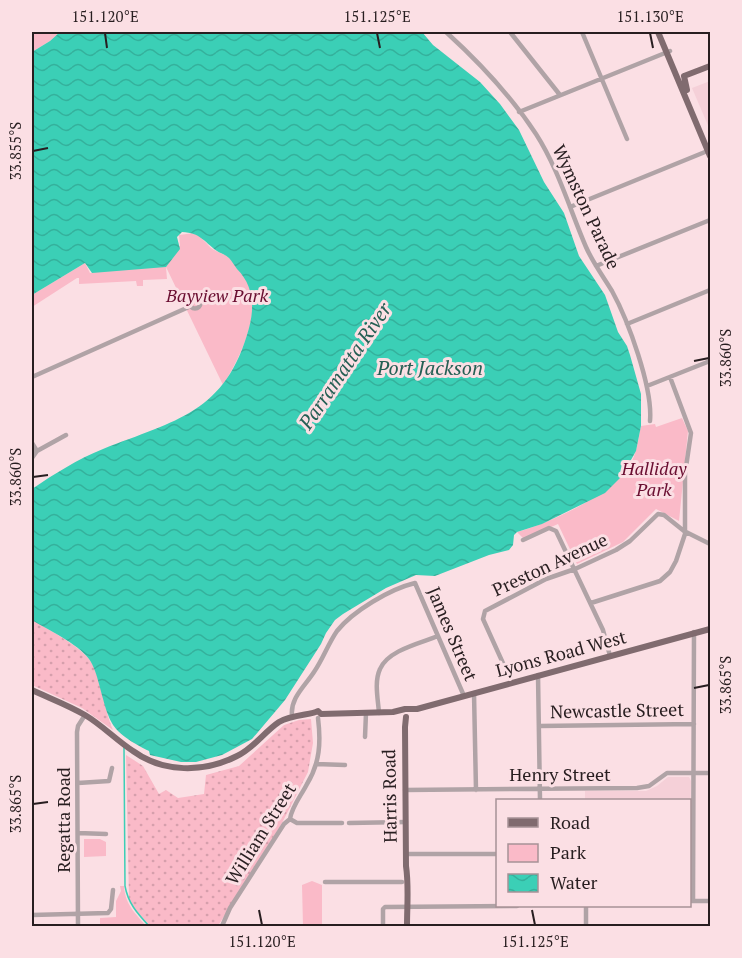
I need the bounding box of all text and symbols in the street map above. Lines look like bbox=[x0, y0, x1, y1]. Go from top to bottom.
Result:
text: 151.120°E bbox=[71, 6, 139, 26]
text: 151.125°E bbox=[343, 6, 411, 26]
text: 151.130°E bbox=[616, 6, 684, 26]
text: 33.855°S bbox=[5, 122, 25, 180]
street label: Wymston Parade bbox=[548, 140, 626, 273]
park label: Bayview Park bbox=[165, 283, 268, 307]
water label: Parramatta River bbox=[292, 296, 398, 435]
text: 33.860°S bbox=[715, 329, 735, 387]
water label: Port Jackson bbox=[376, 354, 483, 381]
text: 33.860°S bbox=[5, 448, 25, 506]
park label: Halliday Park bbox=[621, 456, 687, 501]
street label: Preston Avenue bbox=[488, 527, 611, 601]
street label: James Street bbox=[422, 583, 484, 685]
street label: Lyons Road West bbox=[493, 624, 629, 682]
text: 33.865°S bbox=[715, 656, 735, 714]
street label: Newcastle Street bbox=[550, 697, 684, 723]
street label: Harris Road bbox=[376, 749, 402, 843]
street label: Henry Street bbox=[509, 762, 611, 786]
street label: Regatta Road bbox=[51, 767, 75, 873]
text: 33.865°S bbox=[5, 775, 25, 833]
street label: William Street bbox=[219, 778, 301, 889]
legend bbox=[496, 799, 691, 907]
text: Road bbox=[550, 810, 590, 834]
text: Park bbox=[550, 840, 587, 864]
text: Water bbox=[550, 870, 597, 894]
text: 151.120°E bbox=[228, 931, 296, 951]
text: 151.125°E bbox=[501, 931, 569, 951]

